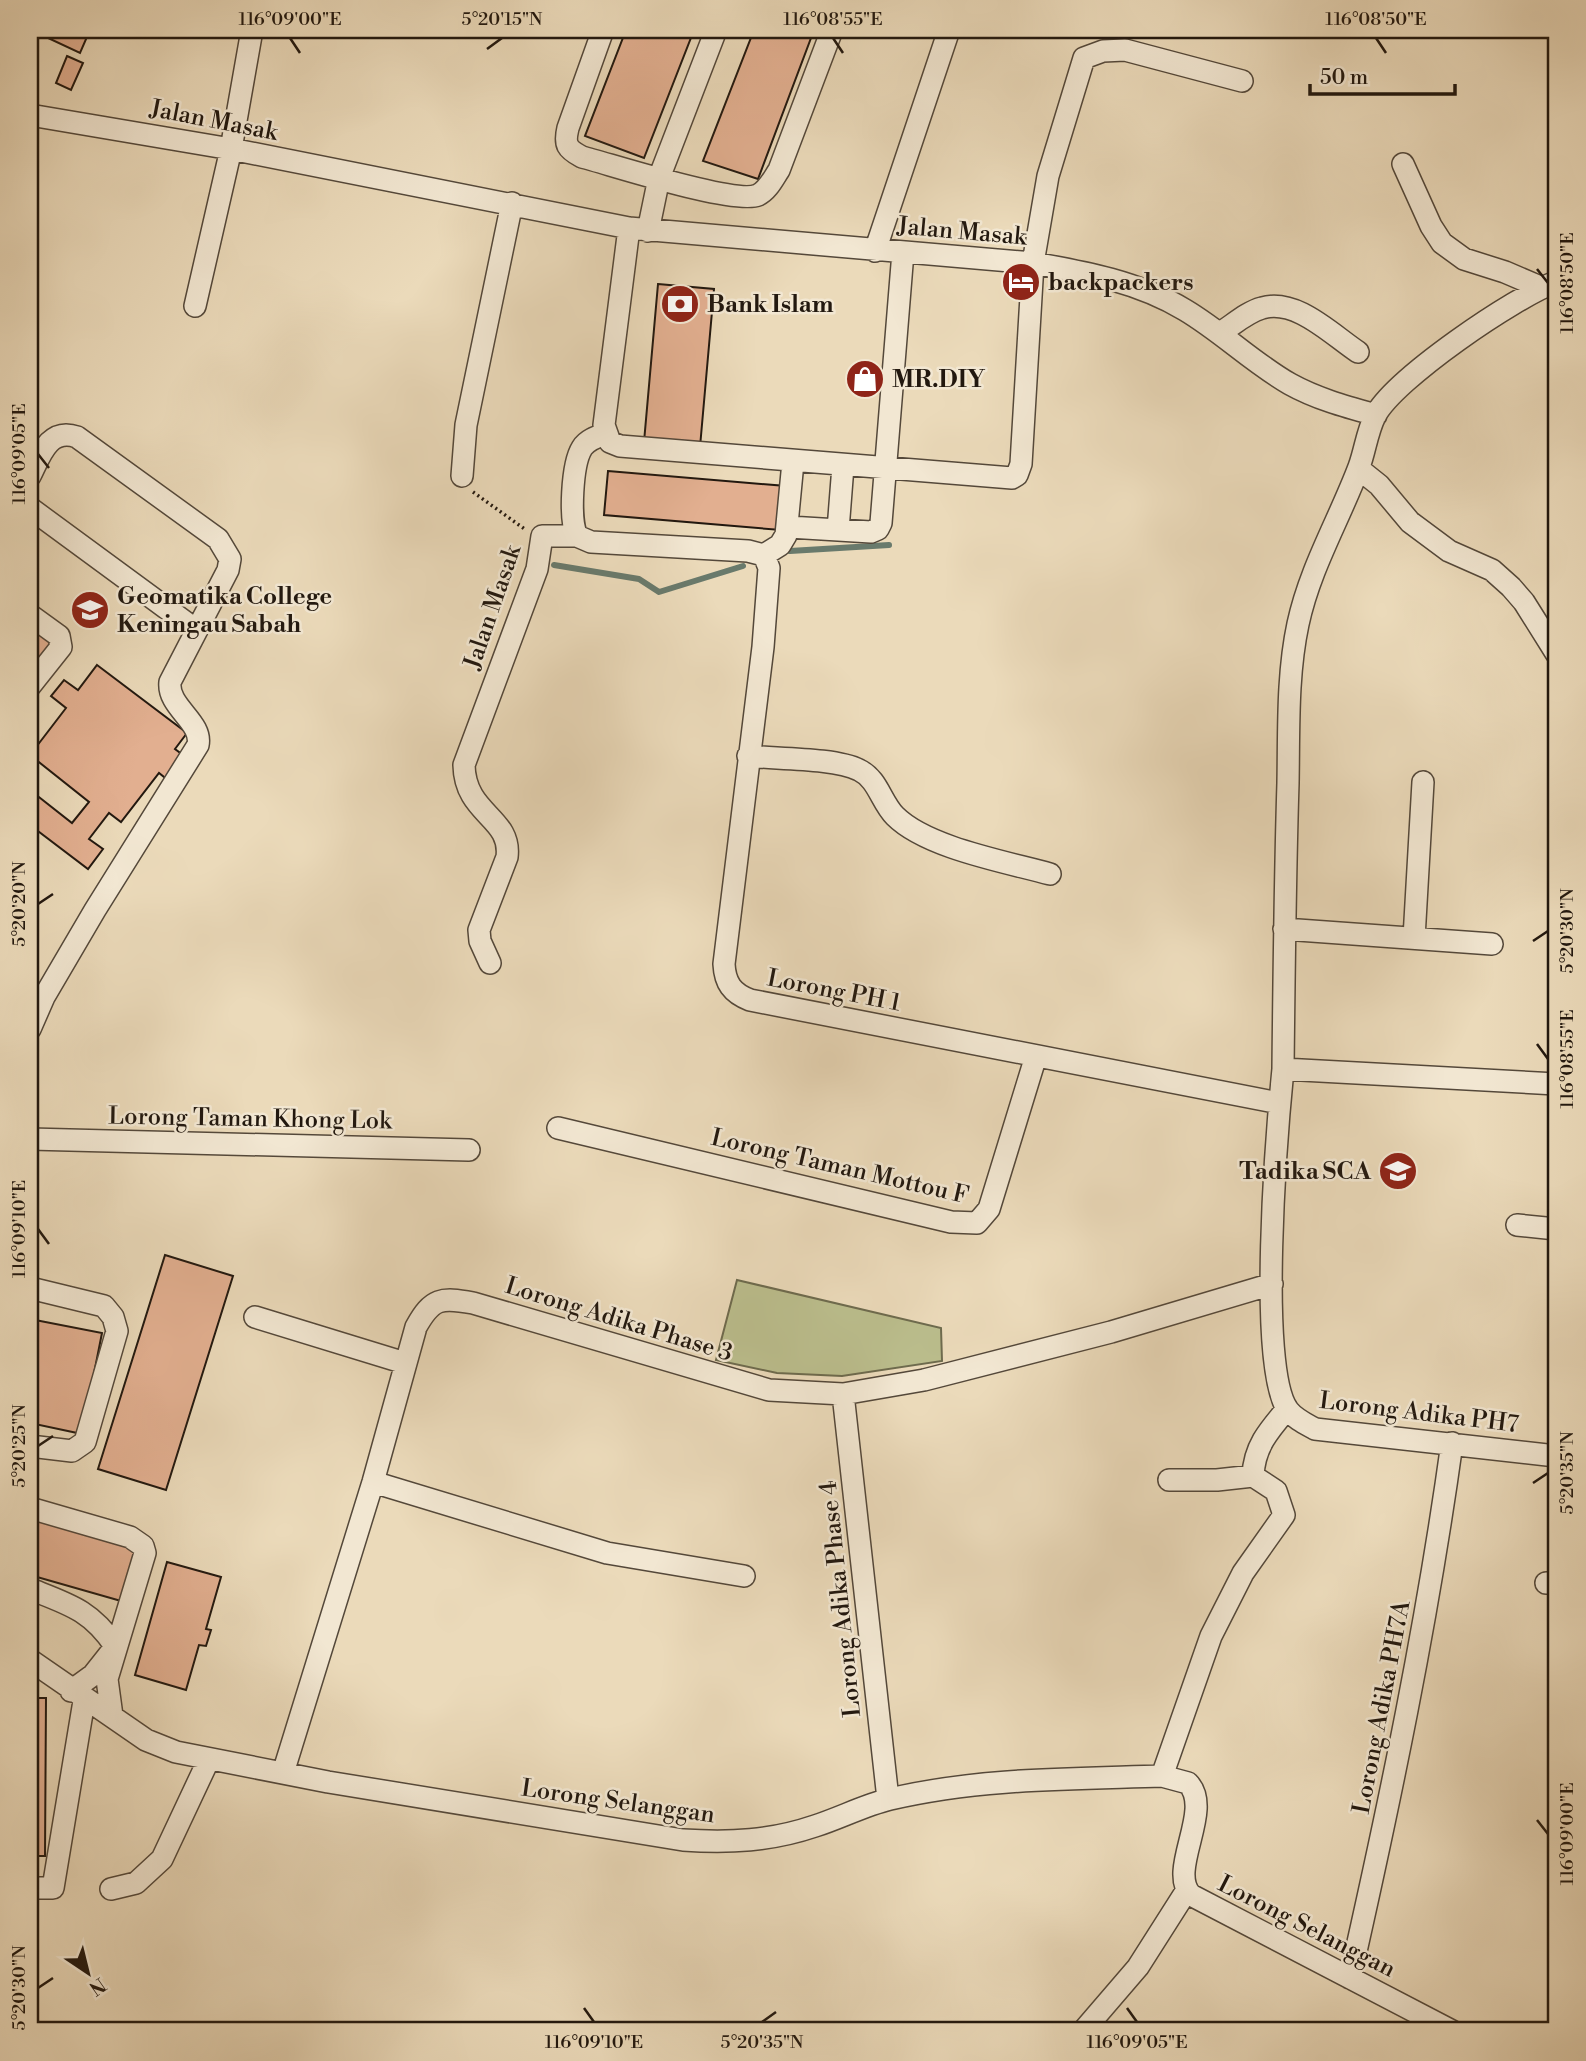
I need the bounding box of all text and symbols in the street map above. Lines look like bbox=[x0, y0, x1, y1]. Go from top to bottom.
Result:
text: 116°09'00"E bbox=[238, 8, 342, 31]
text: 5°20'15"N bbox=[462, 8, 543, 31]
text: 116°08'55"E bbox=[783, 8, 883, 31]
text: 116°08'50"E bbox=[1325, 8, 1427, 31]
scale bar bbox=[1310, 52, 1455, 96]
text: 50 m bbox=[1320, 65, 1368, 91]
street label: Jalan Masak bbox=[146, 94, 282, 148]
street label: Jalan Masak bbox=[895, 211, 1029, 253]
text: 116°08'50"E bbox=[1556, 232, 1579, 334]
hotel icon: backpackers bbox=[1000, 261, 1042, 303]
place label: backpackers bbox=[1048, 268, 1194, 298]
bank icon: Bank Islam bbox=[659, 283, 701, 325]
place label: Bank Islam bbox=[707, 290, 834, 320]
shop icon: MR.DIY bbox=[844, 358, 886, 400]
place label: MR.DIY bbox=[892, 365, 986, 395]
text: 116°09'05"E bbox=[8, 403, 31, 505]
street label: Jalan Masak bbox=[457, 540, 529, 674]
place label: Geomatika College Keningau Sabah bbox=[117, 582, 332, 640]
school or university icon: Geomatika College Keningau Sabah bbox=[69, 589, 111, 631]
text: 5°20'20"N bbox=[8, 861, 31, 947]
text: 5°20'30"N bbox=[1556, 888, 1579, 974]
street label: Lorong PH 1 bbox=[764, 963, 904, 1019]
text: 116°08'55"E bbox=[1556, 1009, 1579, 1109]
street label: Lorong Taman Khong Lok bbox=[108, 1102, 393, 1136]
street label: Lorong Taman Mottou F bbox=[708, 1123, 972, 1211]
school or university icon: Tadika SCA bbox=[1377, 1150, 1419, 1192]
place label: Tadika SCA bbox=[1239, 1157, 1372, 1187]
text: 116°09'10"E bbox=[8, 1180, 31, 1278]
street label: Lorong Adika Phase 3 bbox=[501, 1271, 736, 1369]
street label: Lorong Adika PH7 bbox=[1318, 1386, 1520, 1440]
text: 5°20'25"N bbox=[8, 1404, 31, 1488]
text: 5°20'35"N bbox=[1556, 1431, 1579, 1515]
street label: Lorong Adika Phase 4 bbox=[814, 1479, 868, 1718]
street label: Lorong Adika PH7A bbox=[1347, 1597, 1417, 1816]
street label: Lorong Selanggan bbox=[519, 1774, 717, 1830]
text: 116°09'00"E bbox=[1556, 1782, 1579, 1886]
street label: Lorong Selanggan bbox=[1213, 1869, 1400, 1985]
north arrow bbox=[52, 1938, 122, 2008]
text: 5°20'30"N bbox=[8, 1945, 31, 2031]
text: N bbox=[84, 1972, 110, 2000]
text: 116°09'10"E bbox=[545, 2031, 643, 2054]
text: 5°20'35"N bbox=[720, 2031, 804, 2054]
text: 116°09'05"E bbox=[1086, 2031, 1188, 2054]

